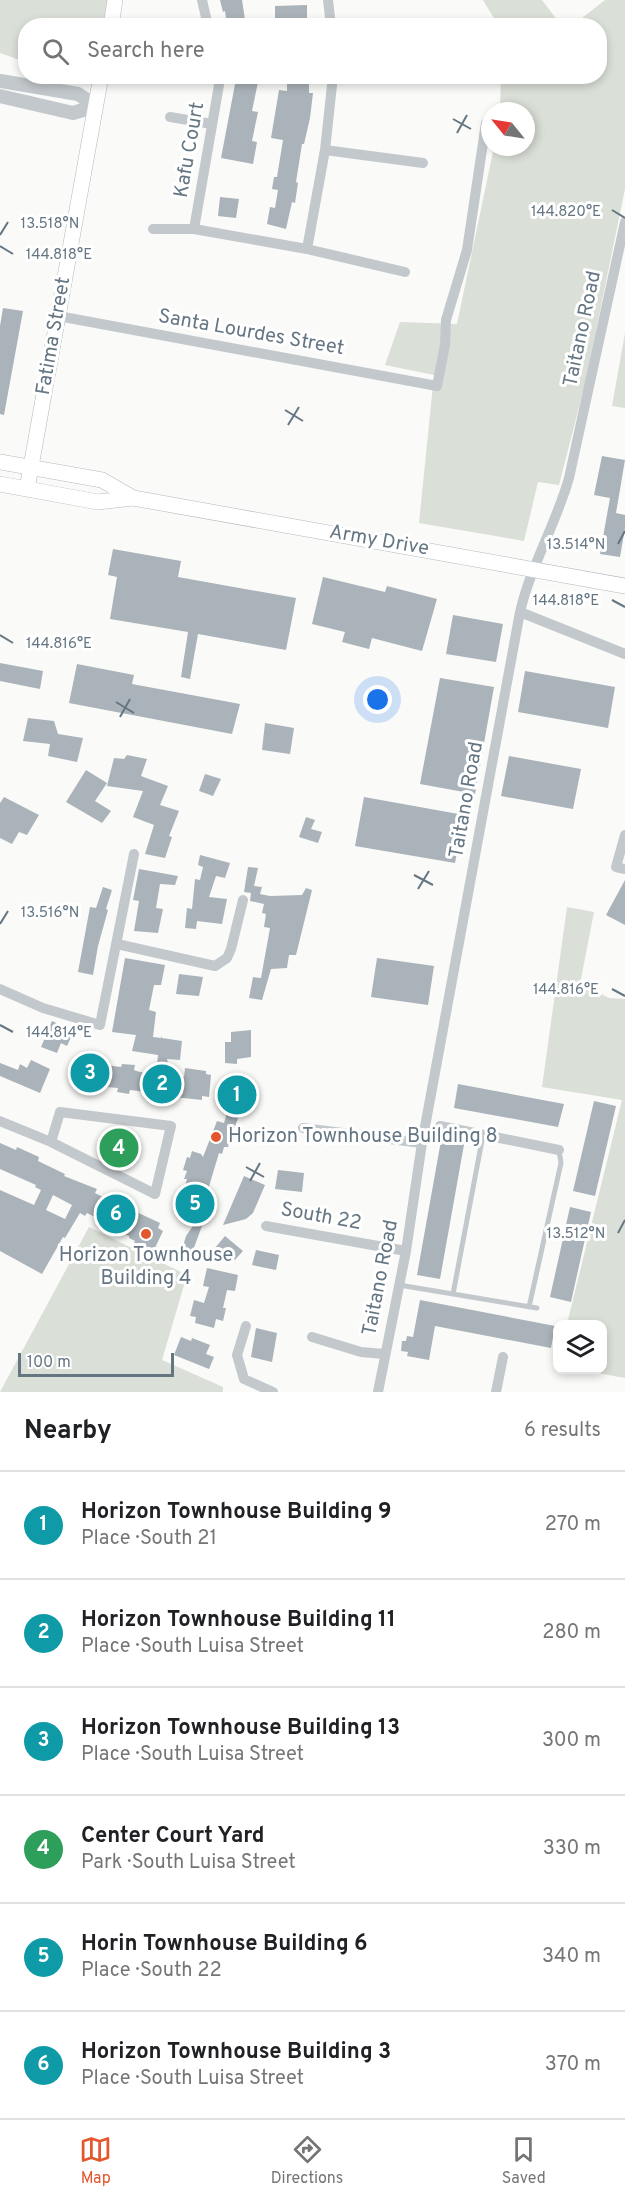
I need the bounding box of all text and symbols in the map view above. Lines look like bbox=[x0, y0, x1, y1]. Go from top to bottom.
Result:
search box bbox=[18, 18, 607, 84]
icon: search bbox=[39, 35, 72, 68]
text: Search here bbox=[87, 38, 205, 65]
street label: Kafu Court bbox=[169, 100, 211, 200]
north arrow bbox=[481, 102, 535, 156]
text: 144.820°E bbox=[531, 203, 601, 222]
text: 13.518°N bbox=[21, 215, 79, 234]
text: 144.818°E bbox=[26, 246, 92, 265]
street label: Taitano Road bbox=[558, 269, 608, 389]
street label: Fatima Street bbox=[31, 275, 77, 397]
street label: Santa Lourdes Street bbox=[156, 304, 346, 362]
street label: Army Drive bbox=[327, 519, 431, 563]
text: 13.514°N bbox=[547, 536, 605, 555]
text: 144.818°E bbox=[533, 592, 599, 611]
text: 144.816°E bbox=[26, 635, 92, 654]
your location bbox=[363, 685, 392, 714]
street label: Taitano Road bbox=[444, 740, 490, 860]
text: 13.516°N bbox=[21, 904, 79, 923]
text: 144.816°E bbox=[533, 981, 599, 1000]
text: 144.814°E bbox=[26, 1024, 92, 1043]
pin: 3 bbox=[70, 1050, 110, 1096]
pin: 2 bbox=[142, 1062, 182, 1106]
pin: 1 bbox=[218, 1072, 256, 1118]
place label: Horizon Townhouse Building 8 bbox=[228, 1124, 498, 1150]
pin: 4 bbox=[100, 1126, 138, 1170]
marker: Horizon Townhouse Building 8 bbox=[209, 1130, 223, 1144]
pin: 5 bbox=[176, 1182, 214, 1226]
pin: 6 bbox=[96, 1192, 136, 1236]
street label: South 22 bbox=[279, 1197, 363, 1237]
street label: Taitano Road bbox=[357, 1218, 405, 1338]
text: 13.512°N bbox=[547, 1225, 605, 1244]
marker: Horizon Townhouse Building 4 bbox=[139, 1227, 153, 1241]
place label: Horizon Townhouse Building 4 bbox=[59, 1243, 233, 1292]
map controls bbox=[553, 1320, 607, 1374]
button: layers bbox=[553, 1320, 607, 1374]
scale bar bbox=[18, 1350, 174, 1378]
text: 100 m bbox=[27, 1353, 71, 1373]
text: Nearby bbox=[24, 1415, 112, 1448]
text: 6 results bbox=[524, 1418, 601, 1444]
text: Horizon Townhouse Building 9 bbox=[81, 1499, 392, 1526]
text: 1 bbox=[40, 1512, 48, 1538]
text: 270 m bbox=[545, 1512, 601, 1538]
text: Place · South 21 bbox=[81, 1526, 217, 1552]
text: Horizon Townhouse Building 11 bbox=[81, 1607, 396, 1634]
text: 2 bbox=[37, 1620, 50, 1646]
text: 280 m bbox=[542, 1620, 601, 1646]
text: Place · South Luisa Street bbox=[81, 1634, 304, 1660]
text: Horizon Townhouse Building 13 bbox=[81, 1715, 400, 1742]
text: 3 bbox=[38, 1728, 50, 1754]
text: 300 m bbox=[542, 1728, 601, 1754]
text: Place · South Luisa Street bbox=[81, 1742, 304, 1768]
text: Center Court Yard bbox=[81, 1823, 265, 1850]
text: 4 bbox=[37, 1836, 50, 1862]
text: 330 m bbox=[543, 1836, 601, 1862]
text: Park · South Luisa Street bbox=[81, 1850, 296, 1876]
text: Horin Townhouse Building 6 bbox=[81, 1931, 368, 1958]
text: 5 bbox=[37, 1944, 50, 1970]
text: 340 m bbox=[542, 1944, 601, 1970]
text: Place · South 22 bbox=[81, 1958, 222, 1984]
text: Horizon Townhouse Building 3 bbox=[81, 2039, 391, 2066]
text: 6 bbox=[37, 2052, 50, 2078]
text: 370 m bbox=[545, 2052, 601, 2078]
text: Place · South Luisa Street bbox=[81, 2066, 304, 2092]
tab: Map bbox=[79, 2133, 112, 2189]
tab: Directions bbox=[271, 2133, 343, 2189]
tab: Saved bbox=[502, 2133, 546, 2189]

